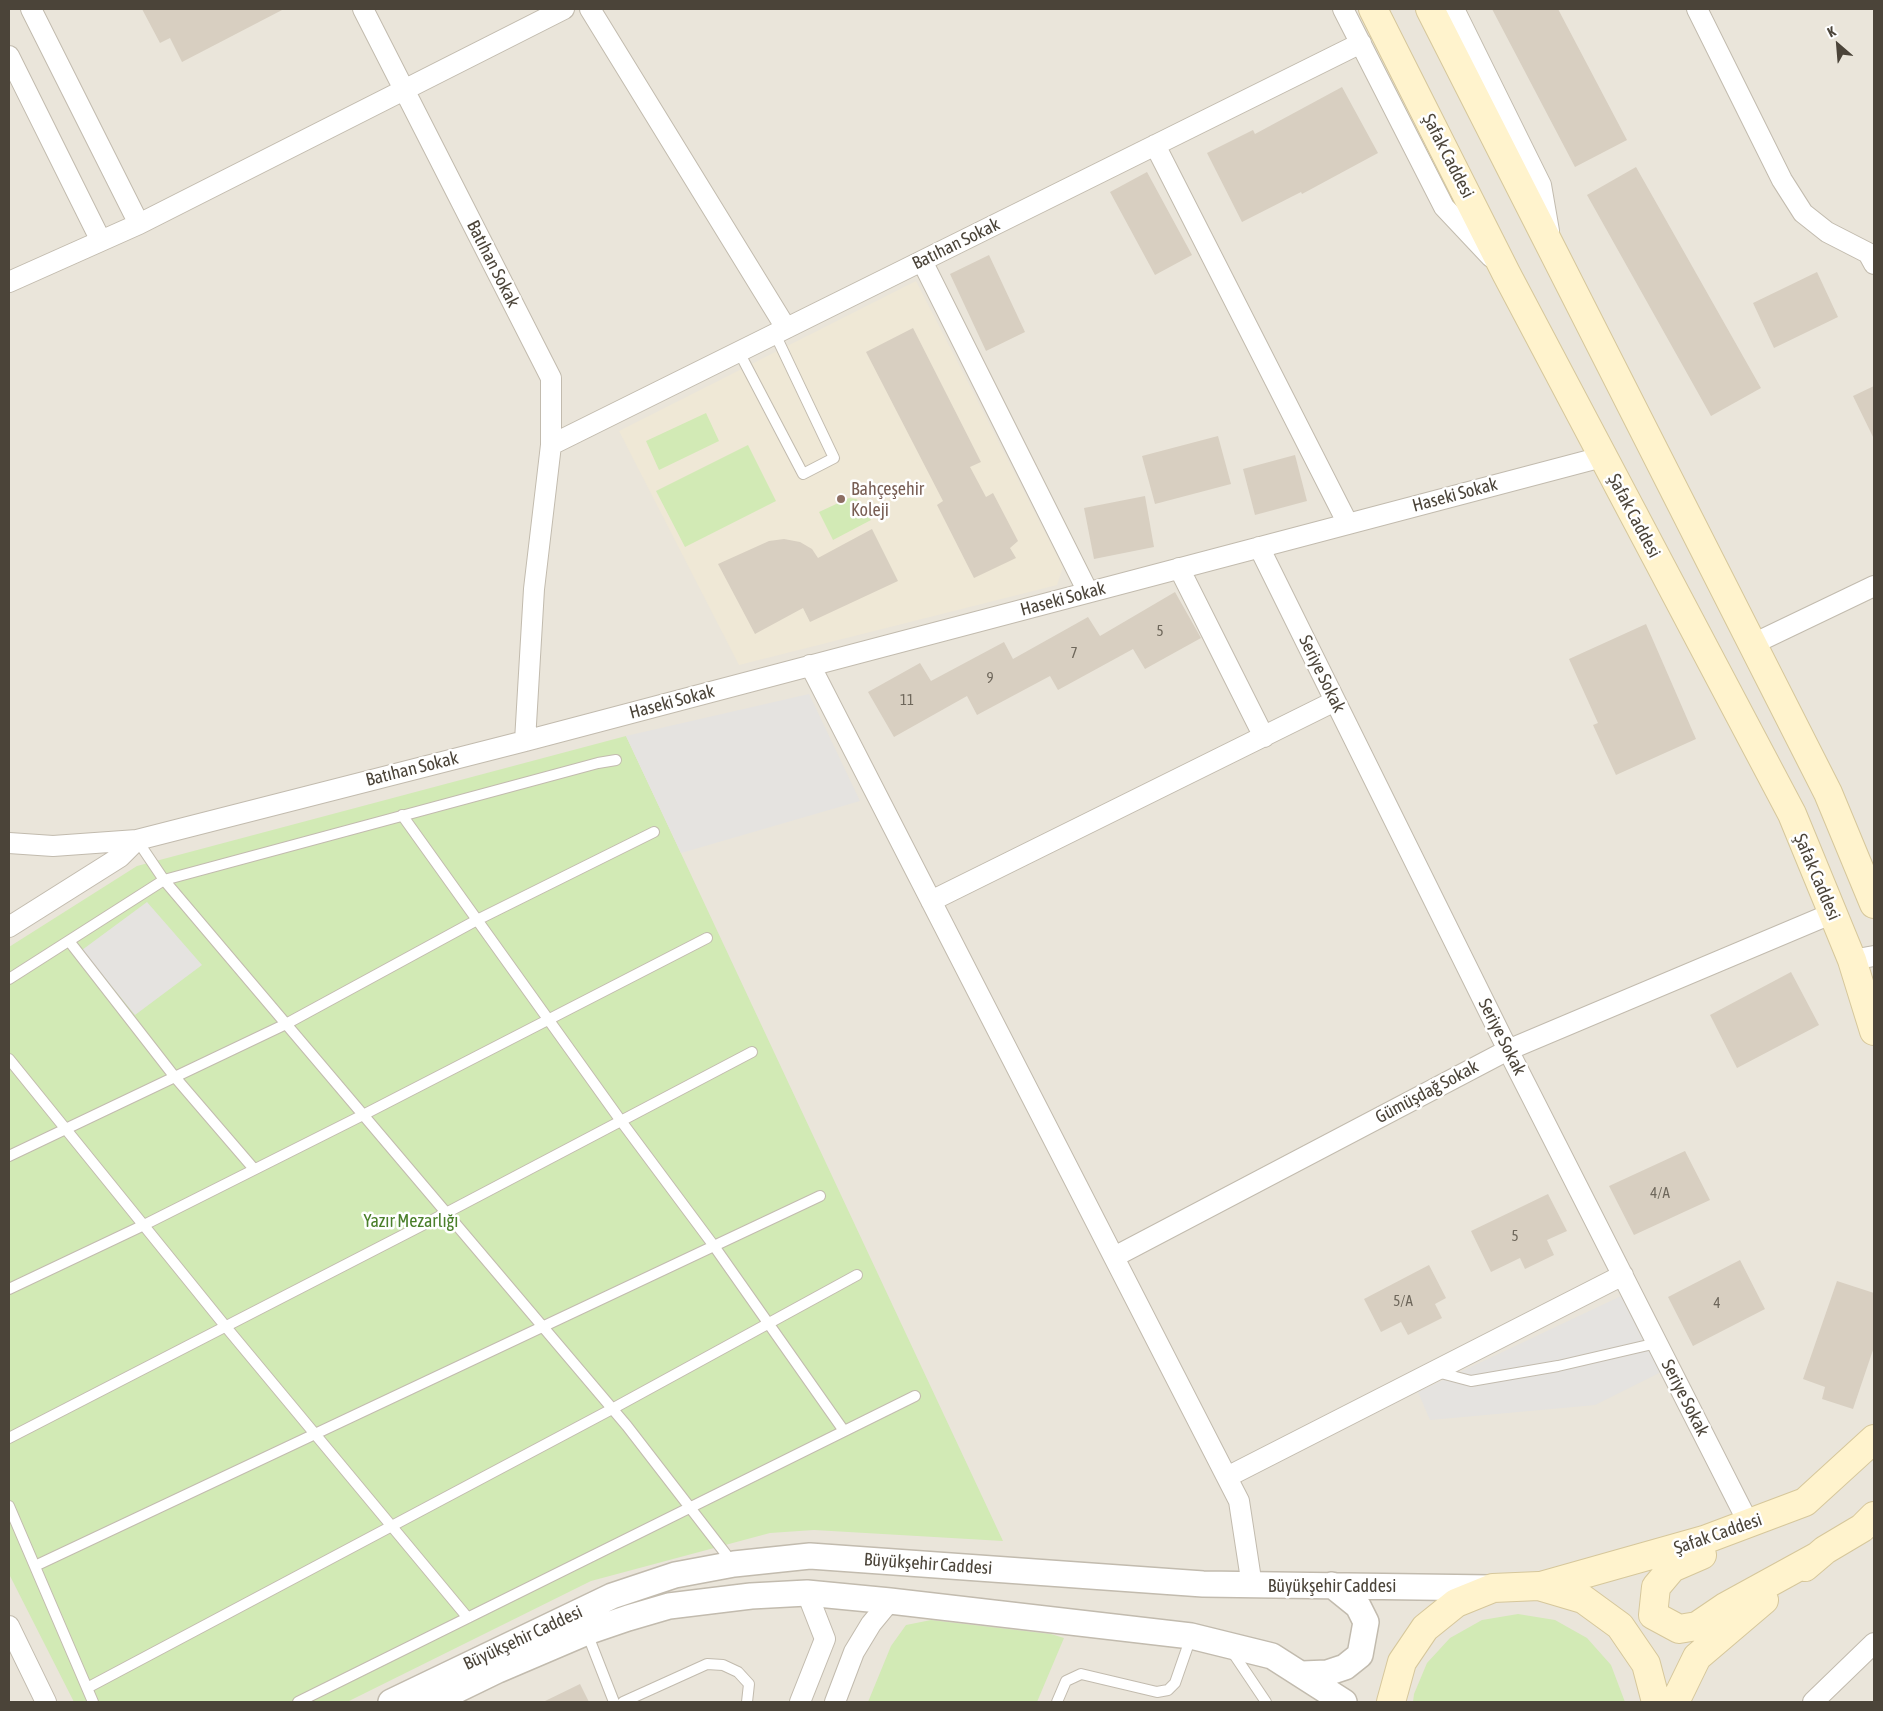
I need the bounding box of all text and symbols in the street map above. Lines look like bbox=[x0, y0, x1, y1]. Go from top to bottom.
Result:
north arrow bbox=[1813, 20, 1863, 70]
text: K bbox=[1824, 23, 1838, 40]
street label: Şafak Caddesi bbox=[1418, 110, 1478, 202]
street label: Batıhan Sokak bbox=[909, 214, 1003, 274]
street label: Batıhan Sokak bbox=[462, 217, 524, 311]
street label: Şafak Caddesi bbox=[1603, 470, 1665, 562]
street label: Haseki Sokak bbox=[1410, 473, 1500, 517]
place label: Bahçeşehir Koleji bbox=[851, 478, 924, 520]
marker: Bahçeşehir Koleji bbox=[835, 493, 847, 505]
street label: Haseki Sokak bbox=[1018, 577, 1108, 621]
house number: 5 bbox=[1156, 622, 1164, 640]
street label: Seriye Sokak bbox=[1294, 632, 1350, 716]
house number: 7 bbox=[1070, 644, 1078, 662]
house number: 9 bbox=[986, 669, 994, 687]
street label: Haseki Sokak bbox=[627, 680, 717, 724]
house number: 11 bbox=[900, 691, 914, 709]
street label: Batıhan Sokak bbox=[363, 747, 461, 791]
street label: Şafak Caddesi bbox=[1789, 831, 1845, 923]
street label: Seriye Sokak bbox=[1473, 995, 1531, 1079]
street label: Gümüşdağ Sokak bbox=[1372, 1056, 1482, 1128]
house number: 4/A bbox=[1650, 1184, 1670, 1202]
park label: Yazır Mezarlığı bbox=[364, 1210, 458, 1232]
house number: 5 bbox=[1511, 1227, 1519, 1245]
house number: 5/A bbox=[1393, 1292, 1413, 1310]
house number: 4 bbox=[1713, 1294, 1721, 1312]
street label: Seriye Sokak bbox=[1656, 1356, 1714, 1440]
street label: Şafak Caddesi bbox=[1671, 1509, 1765, 1559]
street label: Büyükşehir Caddesi bbox=[863, 1549, 993, 1579]
street label: Büyükşehir Caddesi bbox=[1268, 1575, 1396, 1597]
street label: Büyükşehir Caddesi bbox=[460, 1601, 586, 1675]

